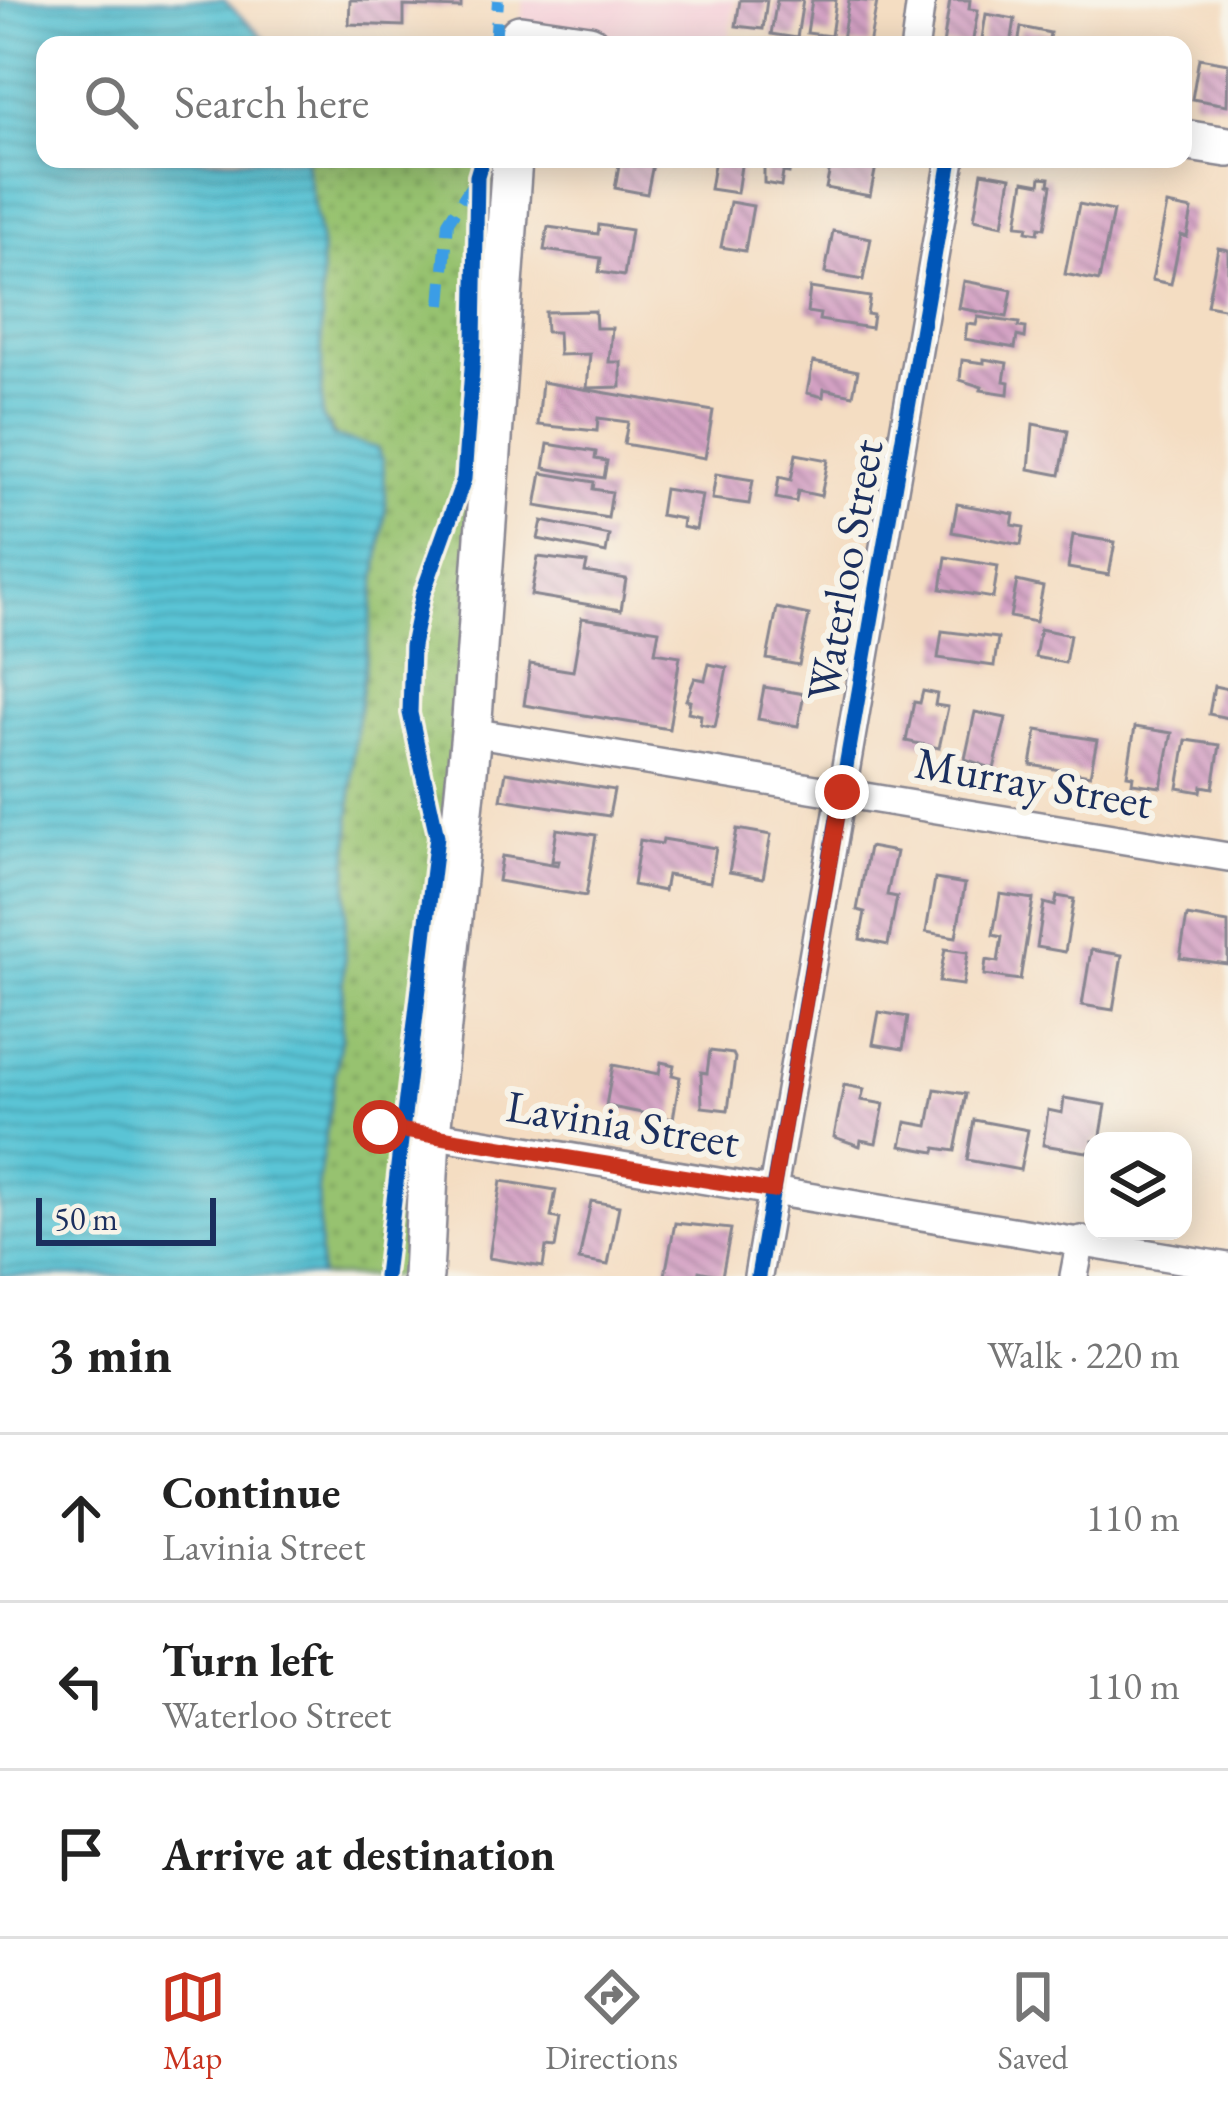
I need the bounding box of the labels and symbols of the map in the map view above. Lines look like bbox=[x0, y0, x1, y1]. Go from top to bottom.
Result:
street label: Waterloo Street bbox=[792, 435, 896, 705]
street label: Murray Street bbox=[911, 733, 1157, 831]
route end bbox=[815, 765, 869, 819]
street label: Lavinia Street bbox=[503, 1076, 743, 1170]
route start bbox=[353, 1100, 407, 1154]
scale bar bbox=[36, 1192, 216, 1245]

